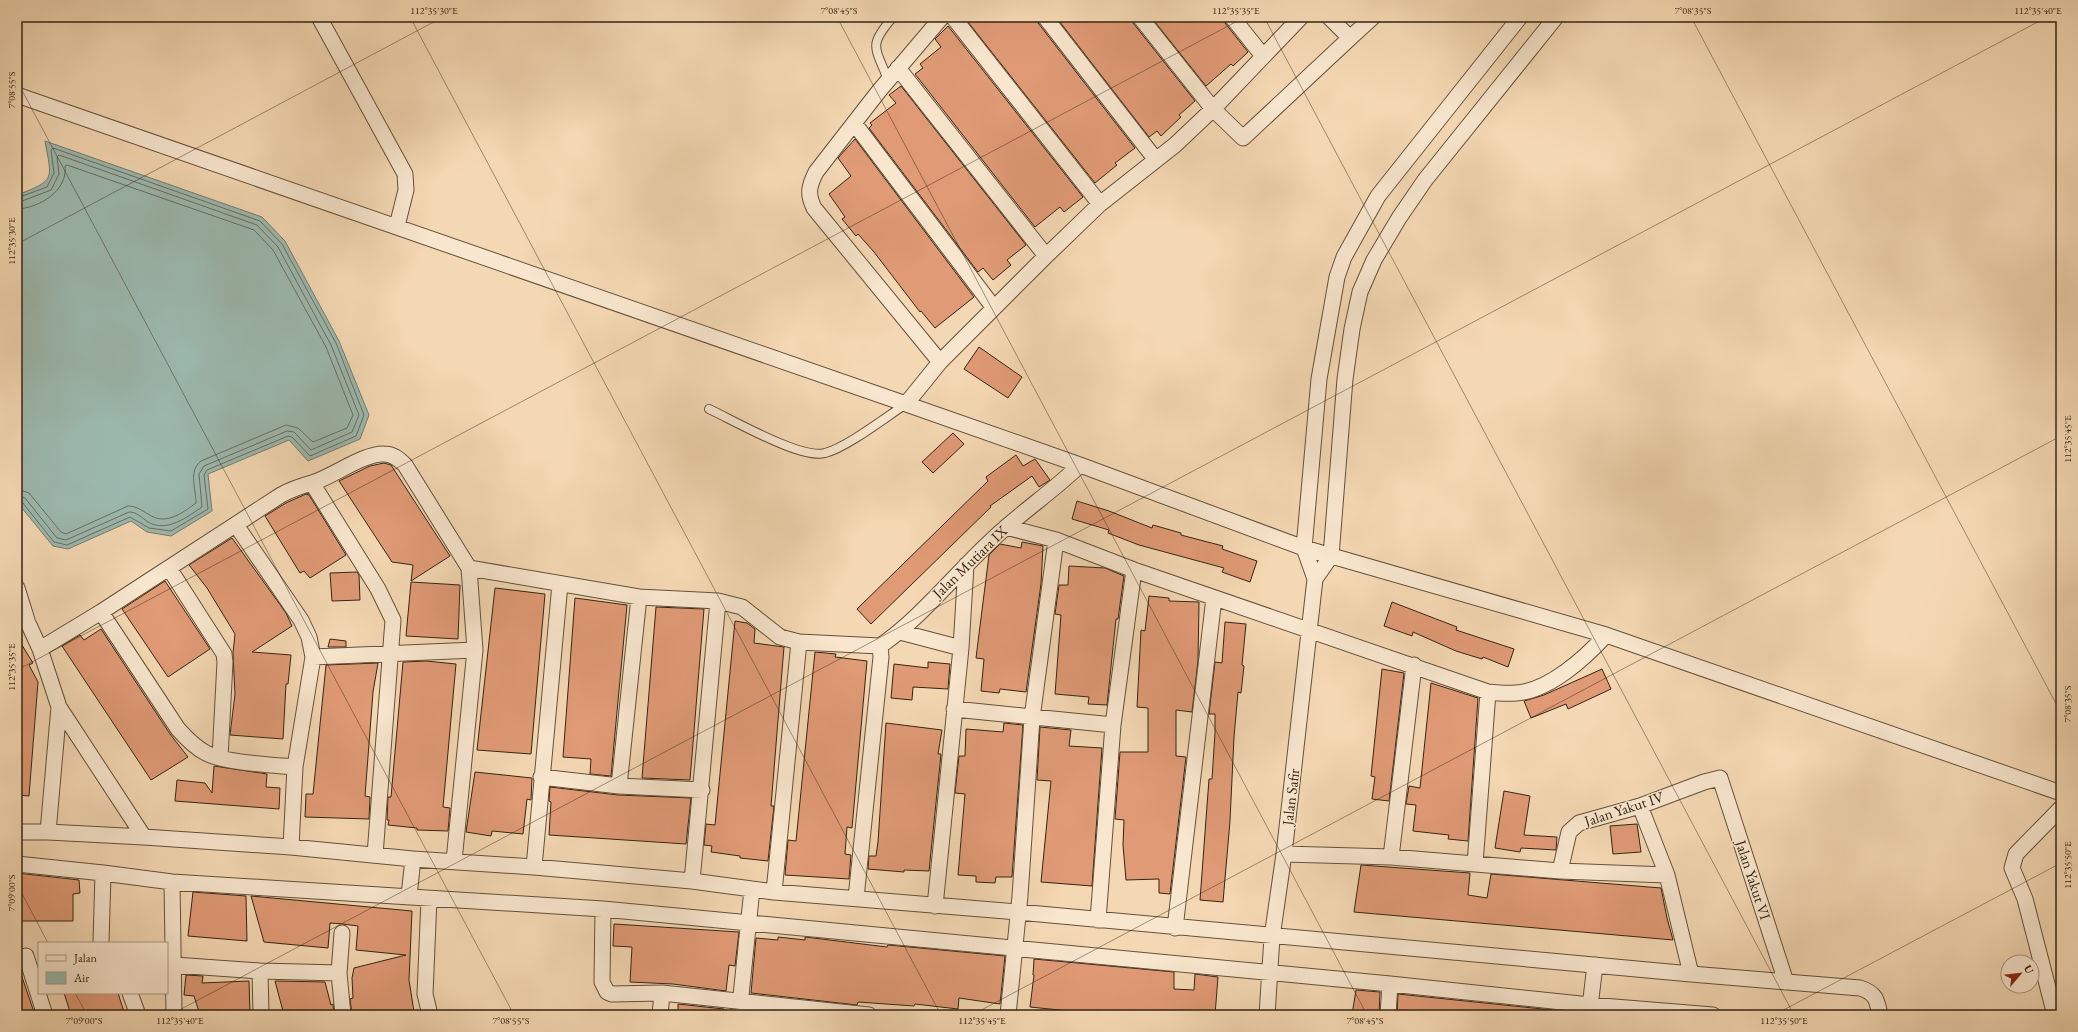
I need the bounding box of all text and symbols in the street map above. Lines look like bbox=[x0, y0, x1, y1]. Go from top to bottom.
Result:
text: 112°35'30"E bbox=[410, 4, 458, 17]
text: 7°08'45"S bbox=[821, 4, 858, 17]
text: 112°35'35"E bbox=[1212, 4, 1260, 17]
text: 7°08'35"S bbox=[1675, 4, 1712, 17]
text: 112°35'40"E bbox=[2014, 4, 2062, 17]
text: 7°08'55"S bbox=[5, 71, 18, 108]
text: 112°35'30"E bbox=[5, 217, 18, 265]
text: 112°35'45"E bbox=[2061, 415, 2074, 463]
street label: Jalan Mutiara IX bbox=[927, 521, 1011, 604]
text: 112°35'35"E bbox=[5, 643, 18, 691]
text: 7°08'35"S bbox=[2061, 685, 2074, 722]
street label: Jalan Safir bbox=[1277, 767, 1303, 829]
street label: Jalan Yakut IV bbox=[1580, 786, 1667, 831]
street label: Jalan Yakut VI bbox=[1731, 836, 1775, 922]
text: 112°35'50"E bbox=[2061, 841, 2074, 889]
text: 7°09'00"S bbox=[5, 874, 18, 911]
legend bbox=[38, 942, 168, 994]
text: Jalan bbox=[73, 950, 98, 966]
north arrow bbox=[2000, 954, 2040, 994]
text: U bbox=[2021, 962, 2037, 977]
text: Air bbox=[73, 970, 89, 986]
text: 7°09'00"S bbox=[66, 1014, 103, 1027]
text: 112°35'40"E bbox=[156, 1014, 204, 1027]
text: 7°08'55"S bbox=[493, 1014, 530, 1027]
text: 112°35'45"E bbox=[958, 1014, 1006, 1027]
text: 7°08'45"S bbox=[1347, 1014, 1384, 1027]
text: 112°35'50"E bbox=[1760, 1014, 1808, 1027]

